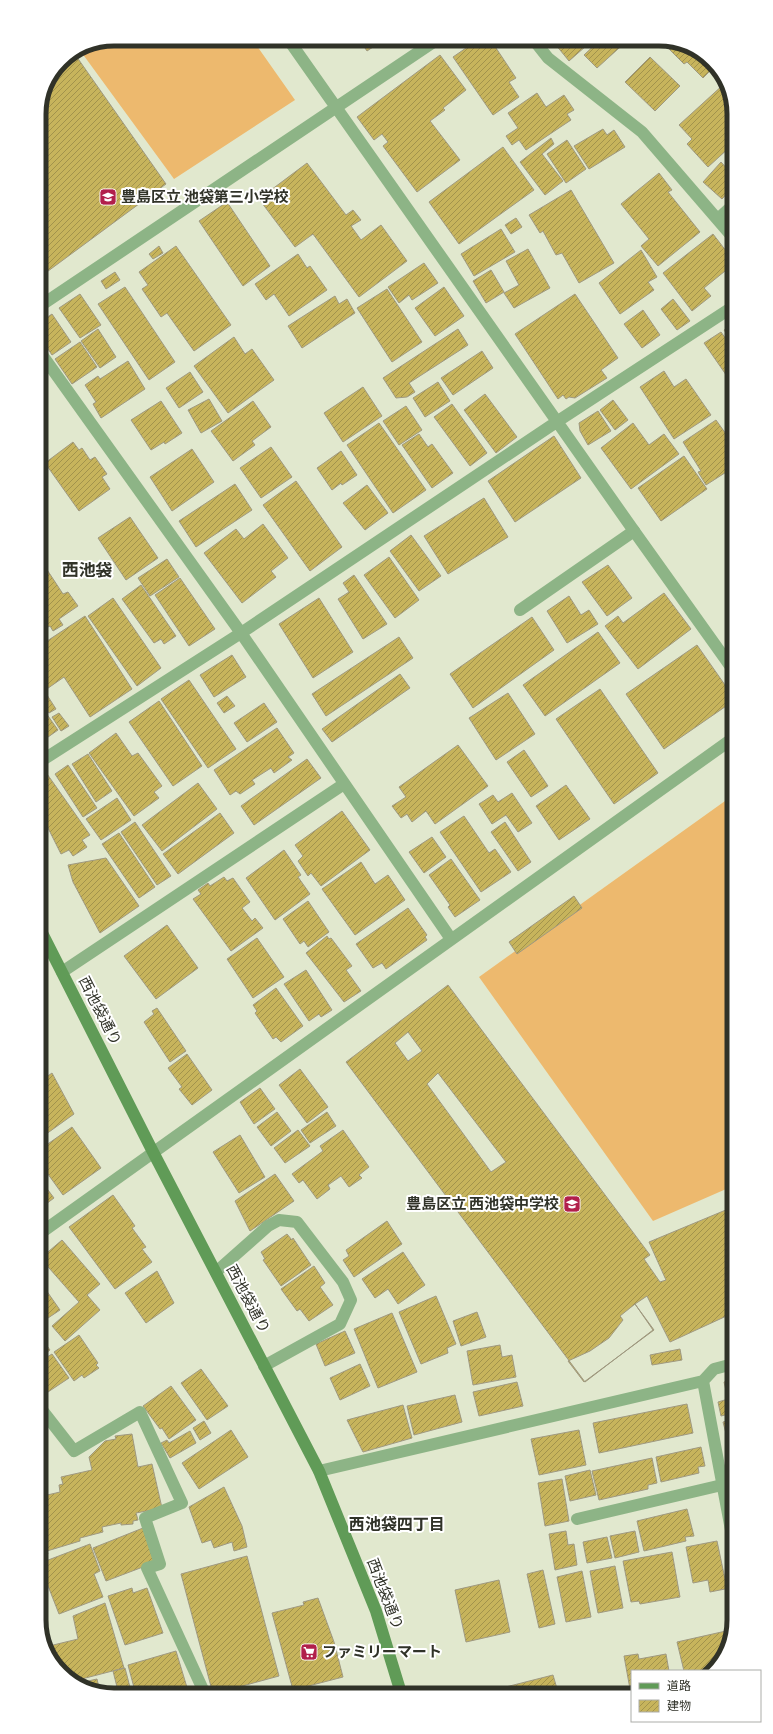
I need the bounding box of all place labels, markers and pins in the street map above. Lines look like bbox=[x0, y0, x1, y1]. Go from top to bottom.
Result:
school or university icon: 豊島区立 池袋第三小学校 bbox=[98, 187, 118, 207]
place label: 豊島区立 池袋第三小学校 bbox=[121, 187, 289, 205]
place label: 豊島区立 西池袋中学校 bbox=[406, 1194, 559, 1212]
school or university icon: 豊島区立 西池袋中学校 bbox=[562, 1194, 582, 1214]
supermarket icon: ファミリーマート bbox=[299, 1642, 319, 1662]
place label: ファミリーマート bbox=[322, 1642, 442, 1660]

